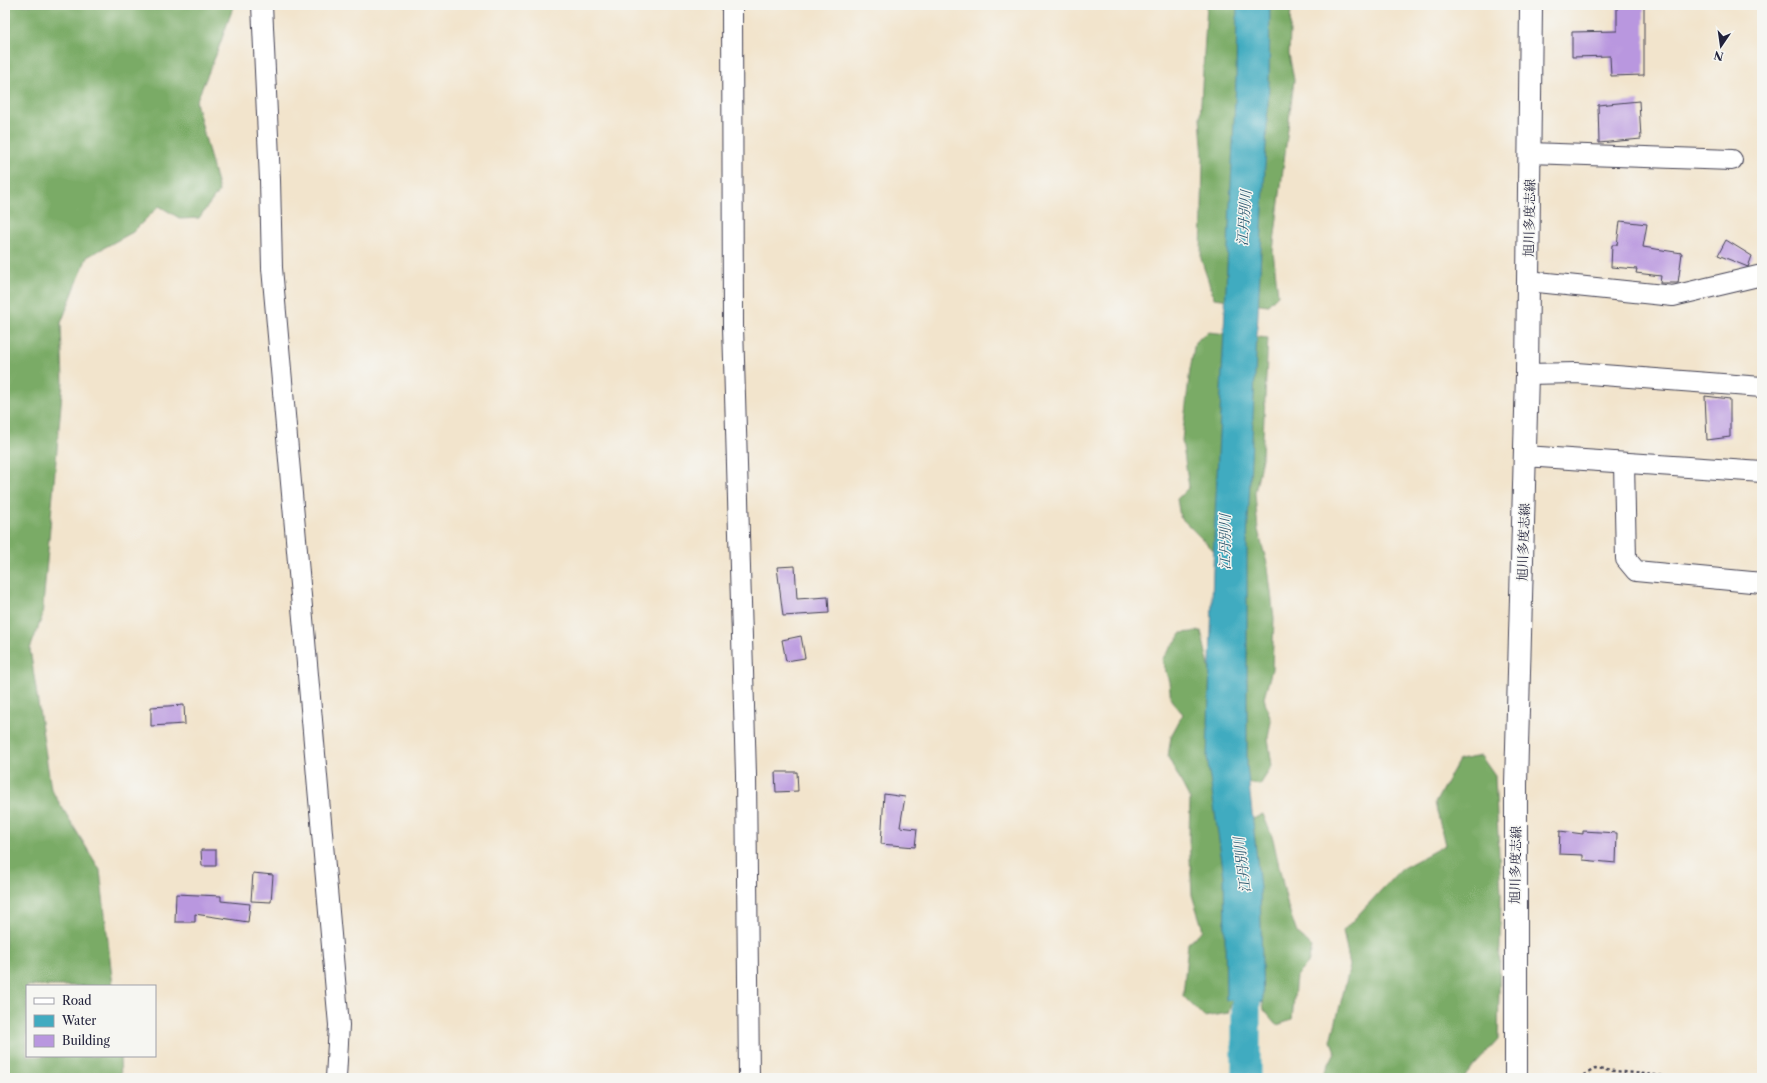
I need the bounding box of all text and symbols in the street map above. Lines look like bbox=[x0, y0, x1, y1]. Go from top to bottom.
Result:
north arrow bbox=[1701, 26, 1741, 66]
text: N bbox=[1712, 48, 1725, 64]
street label: 旭川多度志線 bbox=[1520, 179, 1538, 257]
water label: 江丹別川 bbox=[1233, 187, 1255, 247]
street label: 旭川多度志線 bbox=[1514, 503, 1532, 581]
water label: 江丹別川 bbox=[1216, 512, 1234, 570]
street label: 旭川多度志線 bbox=[1506, 826, 1524, 904]
water label: 江丹別川 bbox=[1229, 834, 1254, 894]
legend bbox=[26, 985, 156, 1057]
text: Road bbox=[62, 993, 92, 1008]
text: Water bbox=[61, 1013, 96, 1028]
text: Building bbox=[62, 1033, 110, 1048]

